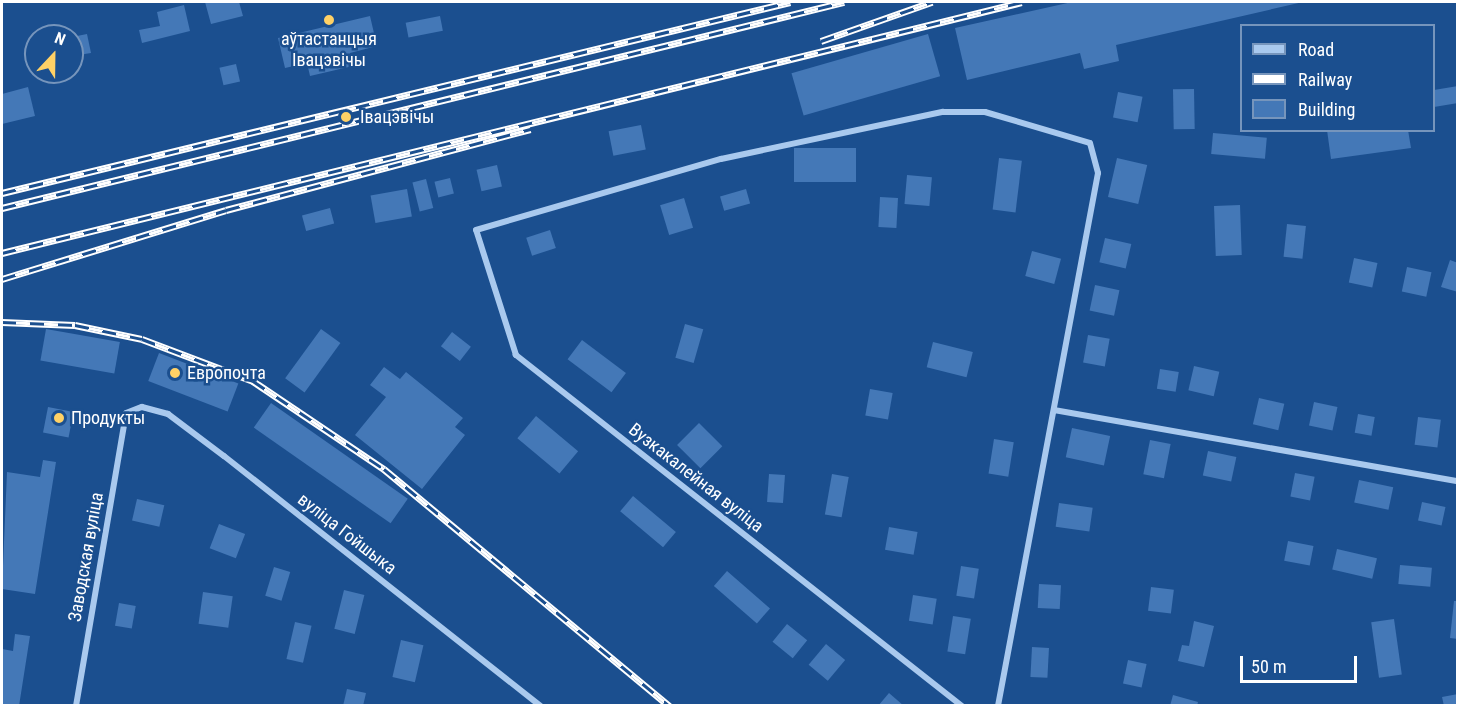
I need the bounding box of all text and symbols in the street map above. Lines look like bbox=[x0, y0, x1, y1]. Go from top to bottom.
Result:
marker: аўтастанцыя Івацэвічы bbox=[322, 13, 336, 27]
north arrow bbox=[24, 24, 84, 84]
legend bbox=[1240, 24, 1435, 132]
text: N bbox=[52, 28, 68, 49]
place label: аўтастанцыя Івацэвічы bbox=[281, 29, 377, 72]
text: Road bbox=[1298, 39, 1334, 60]
text: Railway bbox=[1298, 69, 1352, 90]
text: Building bbox=[1298, 99, 1355, 120]
place label: Івацэвічы bbox=[360, 106, 434, 128]
marker: Івацэвічы bbox=[337, 108, 355, 126]
place label: Европочта bbox=[187, 362, 266, 384]
marker: Европочта bbox=[168, 366, 182, 380]
place label: Продукты bbox=[71, 407, 145, 429]
marker: Продукты bbox=[52, 411, 66, 425]
street label: Вузкакалейная вуліца bbox=[624, 419, 768, 537]
street label: вуліца Гойшыка bbox=[293, 489, 401, 579]
street label: Заводская вуліца bbox=[64, 491, 108, 623]
scale bar bbox=[1243, 644, 1360, 682]
text: 50 m bbox=[1251, 656, 1286, 677]

